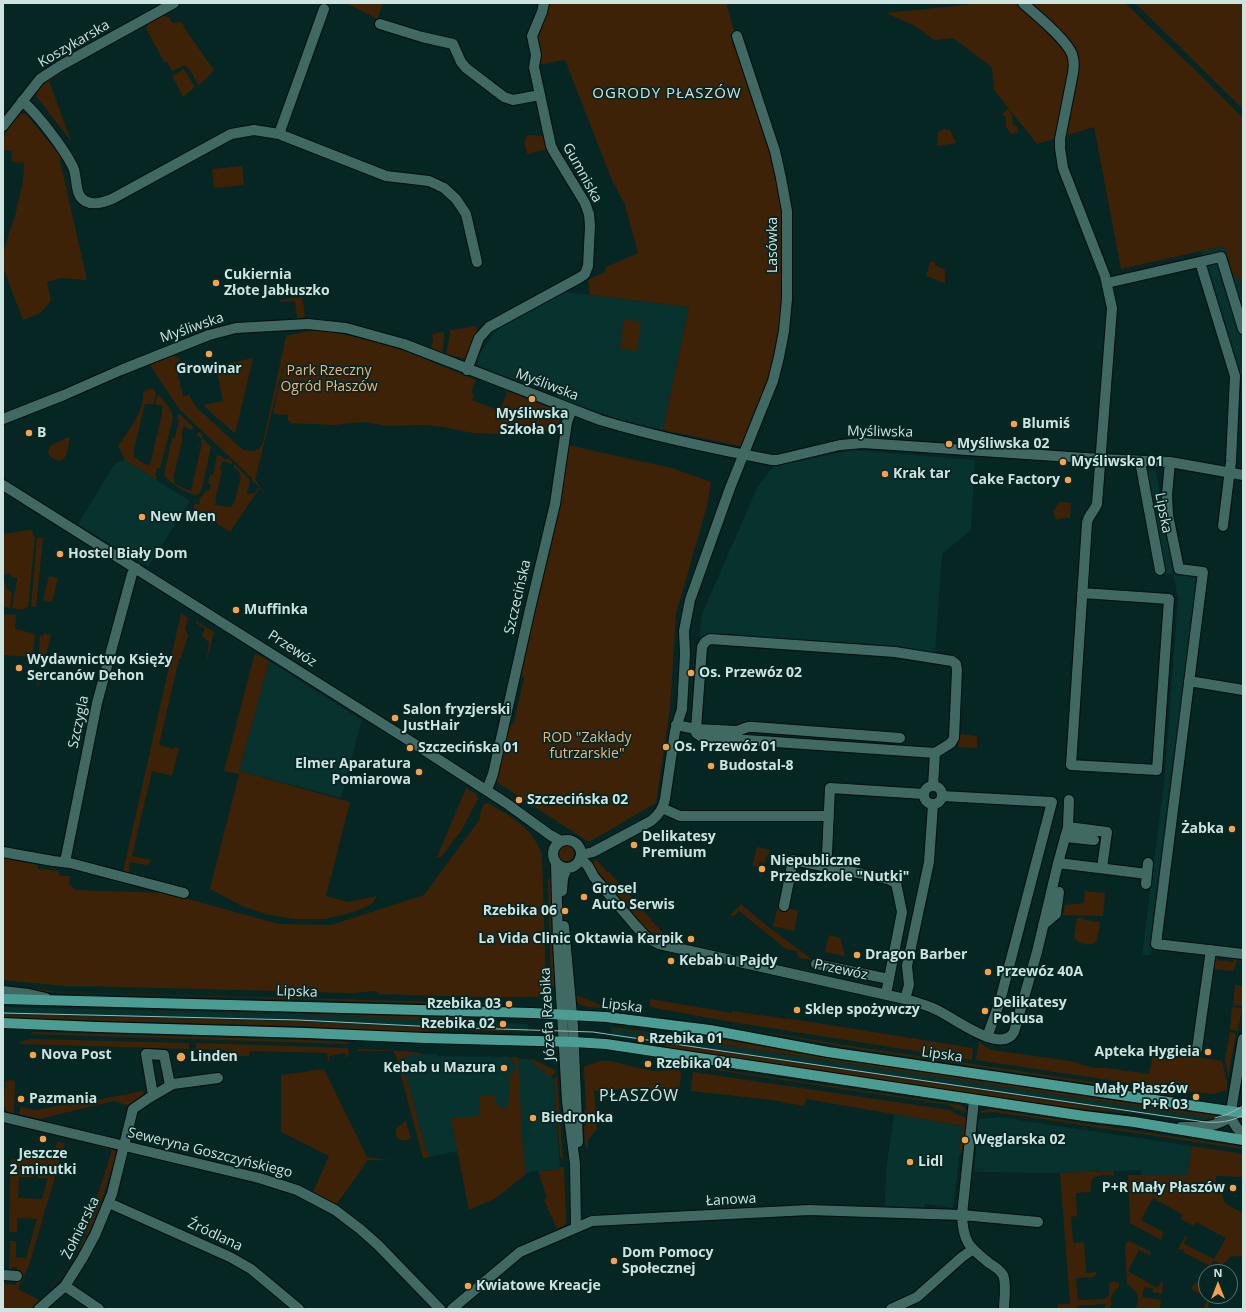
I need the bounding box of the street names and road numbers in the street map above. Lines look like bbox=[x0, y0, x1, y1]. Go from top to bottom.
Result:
street label: Koszykarska bbox=[35, 17, 113, 71]
street label: Gumniska bbox=[559, 140, 605, 206]
street label: Lasówka bbox=[765, 217, 781, 273]
street label: Myśliwska bbox=[158, 309, 226, 347]
street label: Myśliwska bbox=[513, 365, 581, 405]
street label: Myśliwska bbox=[847, 423, 913, 441]
street label: Lipska bbox=[1151, 491, 1175, 535]
street label: Szczecińska bbox=[501, 558, 535, 636]
street label: Przewóz bbox=[265, 627, 319, 671]
street label: Szczygla bbox=[65, 694, 93, 750]
street label: Przewóz bbox=[813, 956, 869, 984]
street label: Józefa Rzebika bbox=[537, 967, 559, 1061]
street label: Lipska bbox=[276, 983, 318, 1001]
street label: Lipska bbox=[601, 995, 643, 1017]
street label: Lipska bbox=[920, 1044, 964, 1066]
street label: Seweryna Goszczyńskiego bbox=[126, 1124, 294, 1182]
street label: Łanowa bbox=[705, 1190, 757, 1210]
street label: Żołnierska bbox=[59, 1194, 103, 1262]
street label: Źródlana bbox=[185, 1215, 245, 1255]

